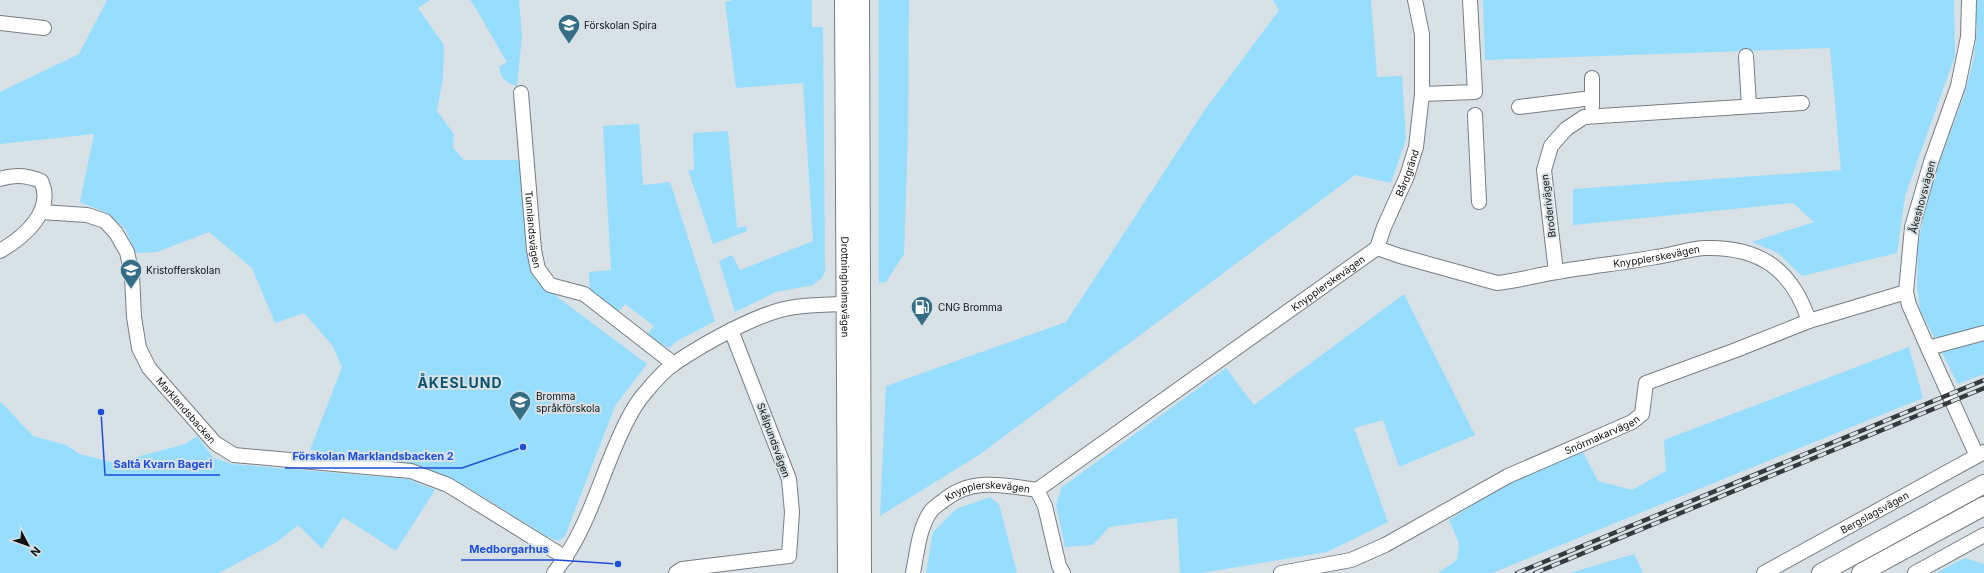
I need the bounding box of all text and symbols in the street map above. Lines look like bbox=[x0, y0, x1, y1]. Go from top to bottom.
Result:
school or university icon: Förskolan Spira bbox=[556, 12, 582, 45]
place label: Förskolan Spira bbox=[584, 19, 657, 31]
street label: Bårdgränd bbox=[1393, 148, 1421, 198]
street label: Åkeshovsvägen bbox=[1906, 159, 1938, 235]
street label: Broderivägen bbox=[1538, 174, 1558, 238]
street label: Tunnlandsvägen bbox=[523, 190, 544, 269]
street label: Drottningholmsvägen bbox=[839, 236, 852, 338]
street label: Knypplerskevägen bbox=[1612, 242, 1700, 270]
street label: Knypplerskevägen bbox=[1289, 253, 1367, 313]
school or university icon: Kristofferskolan bbox=[118, 257, 144, 290]
place label: Kristofferskolan bbox=[146, 264, 220, 276]
fuel station icon: CNG Bromma bbox=[909, 294, 935, 327]
place label: CNG Bromma bbox=[938, 301, 1002, 313]
district label: ÅKESLUND bbox=[417, 373, 503, 391]
street label: Marklandsbacken bbox=[154, 375, 219, 446]
school or university icon: Bromma språkförskola bbox=[507, 389, 533, 422]
place label: Bromma språkförskola bbox=[536, 390, 600, 414]
street label: Skålpundsvägen bbox=[755, 401, 793, 479]
street label: Snörmakarvägen bbox=[1563, 412, 1642, 457]
callout: Förskolan Marklandsbacken 2 bbox=[285, 445, 462, 468]
text: Förskolan Marklandsbacken 2 bbox=[292, 449, 454, 463]
callout: Saltå Kvarn Bageri bbox=[105, 452, 220, 475]
text: Saltå Kvarn Bageri bbox=[114, 457, 212, 471]
street label: Knypplerskevägen bbox=[942, 479, 1031, 504]
street label: Bergslagsvägen bbox=[1838, 489, 1911, 536]
north arrow bbox=[8, 525, 48, 565]
callout: Medborgarhus bbox=[461, 537, 557, 560]
text: Medborgarhus bbox=[469, 542, 549, 556]
text: N bbox=[28, 544, 44, 559]

